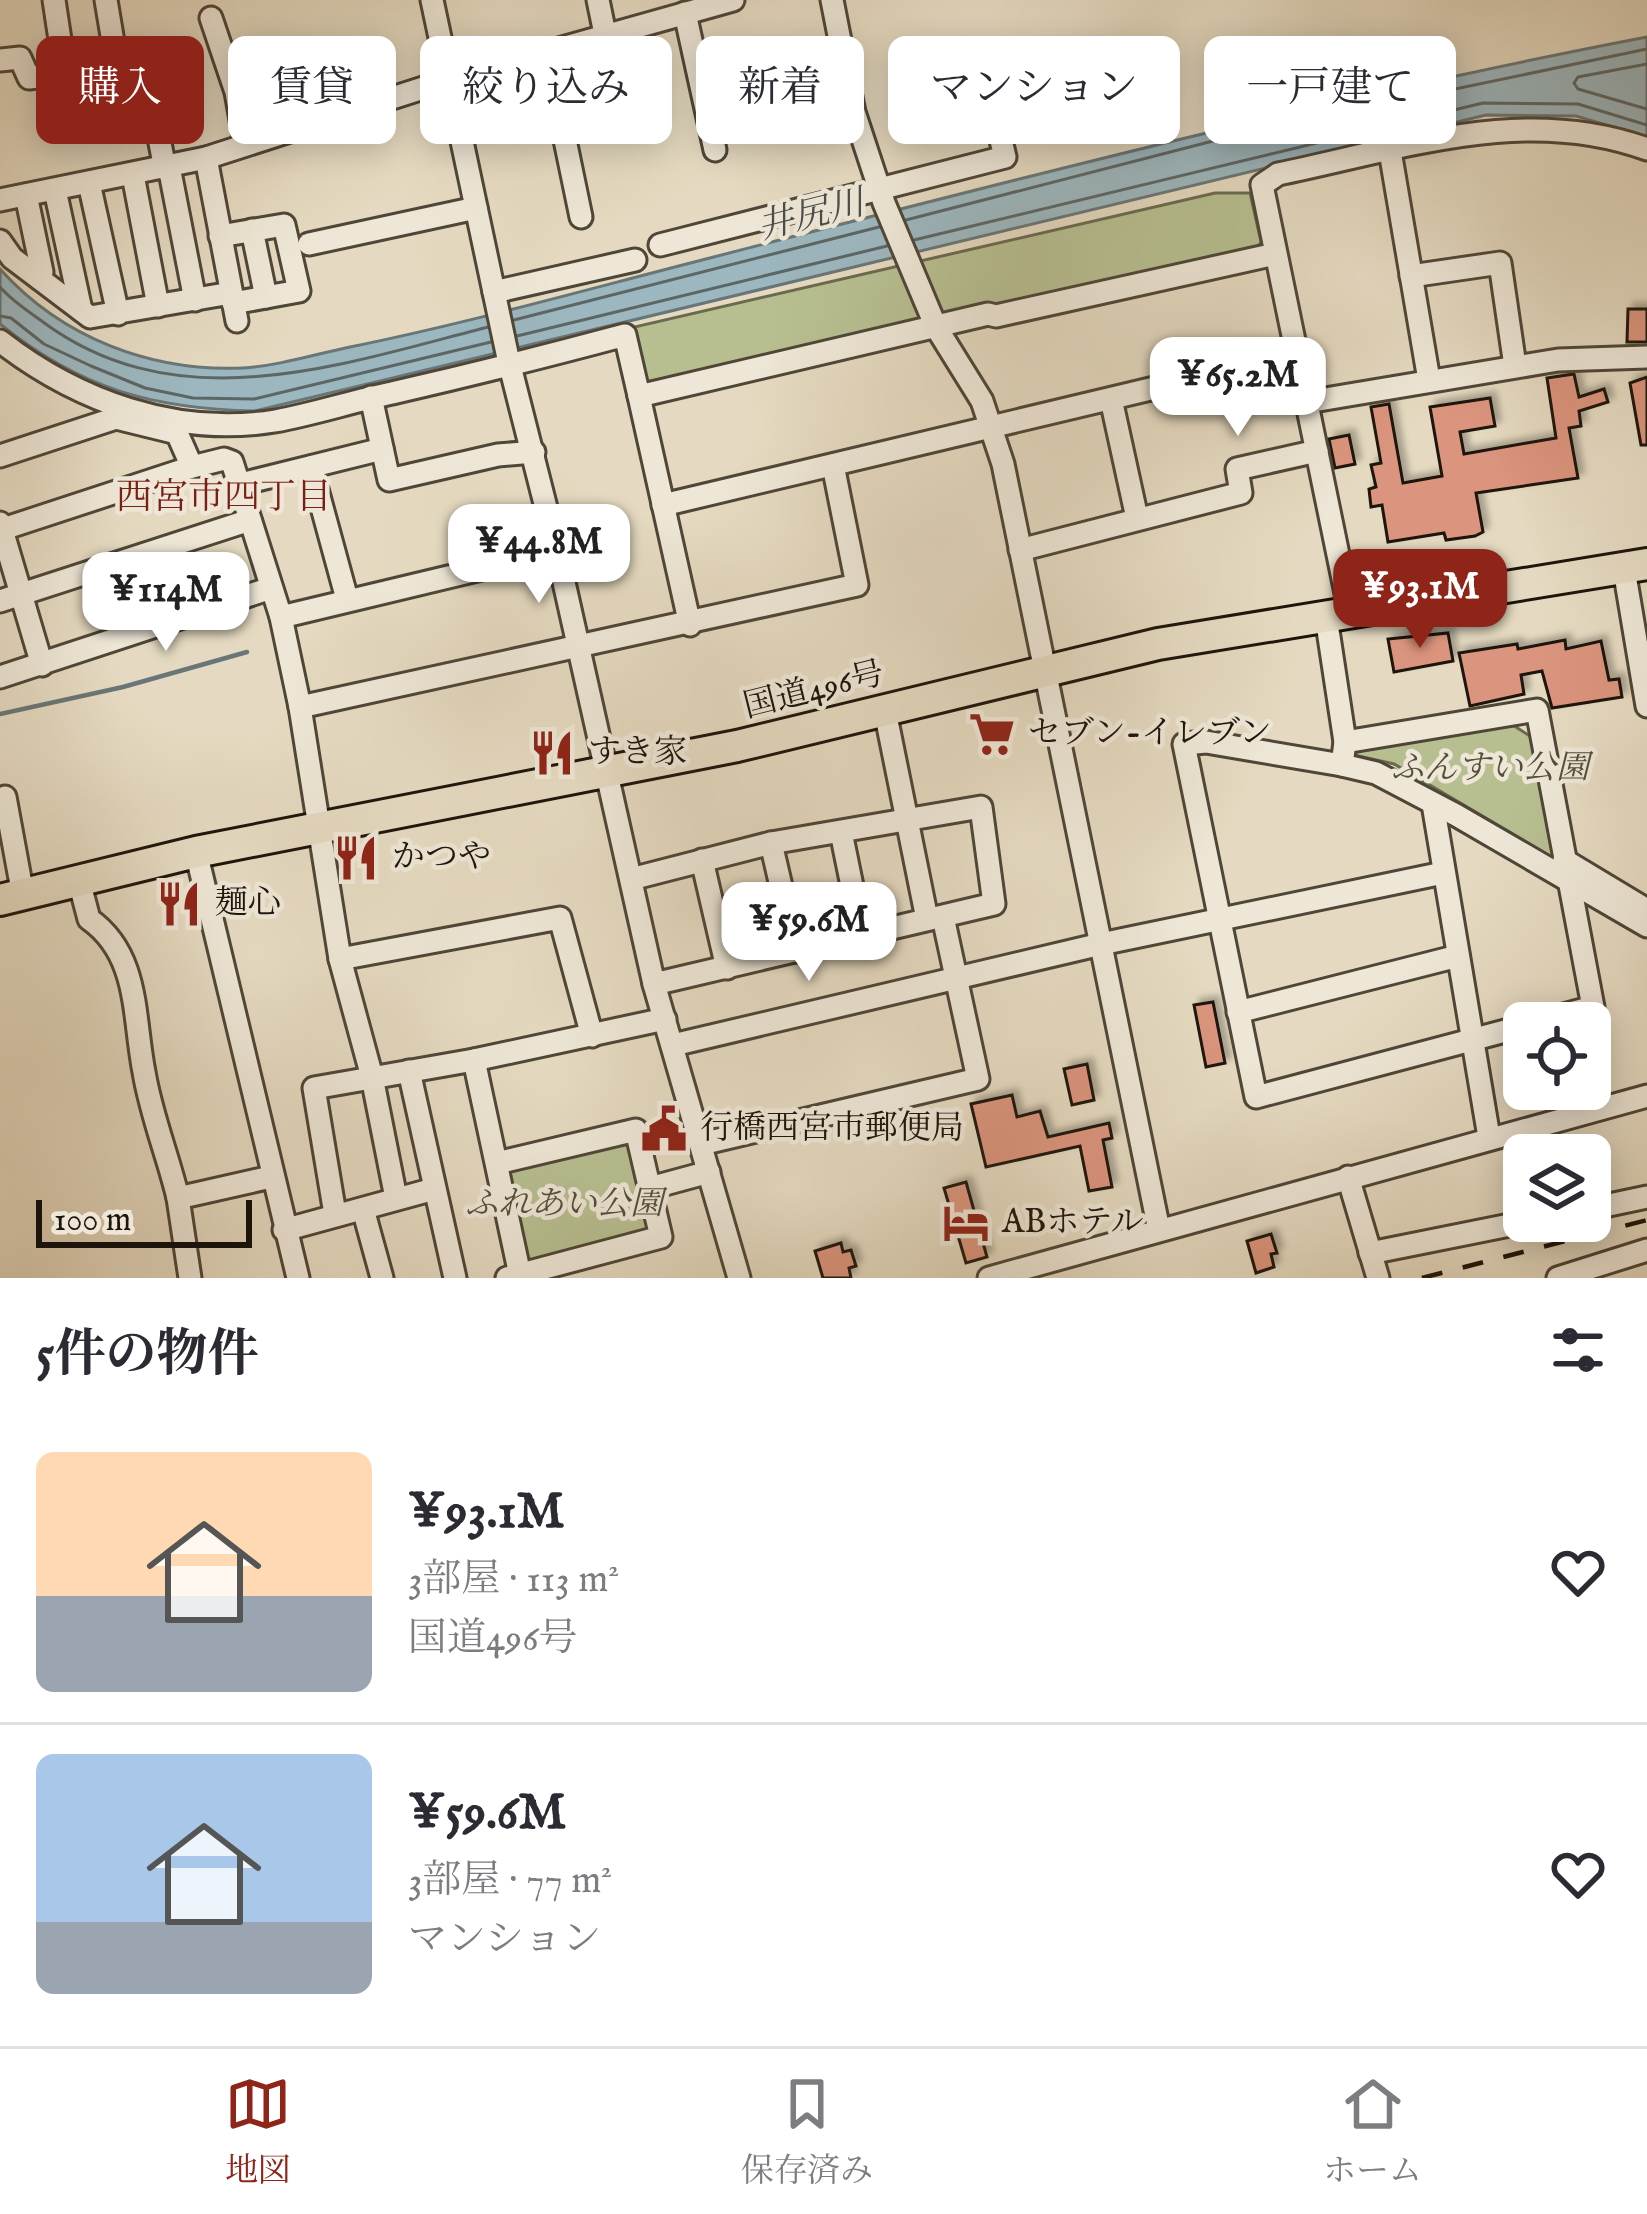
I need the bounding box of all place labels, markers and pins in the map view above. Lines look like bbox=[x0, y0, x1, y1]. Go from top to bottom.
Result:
pin: ¥65.2M bbox=[1140, 337, 1336, 439]
pin: ¥44.8M bbox=[441, 504, 637, 606]
pin: ¥93.1M bbox=[1322, 549, 1518, 651]
pin: ¥114M bbox=[82, 552, 250, 654]
supermarket icon: セブン-イレブン bbox=[967, 709, 1017, 759]
place label: セブン-イレブン bbox=[1028, 713, 1272, 755]
restaurant icon: すき家 bbox=[527, 728, 577, 778]
place label: すき家 bbox=[588, 732, 687, 774]
restaurant icon: かつや bbox=[331, 833, 381, 883]
place label: かつや bbox=[392, 837, 491, 879]
restaurant icon: 麺心 bbox=[154, 879, 204, 929]
pin: ¥59.6M bbox=[711, 882, 907, 984]
place label: 麺心 bbox=[215, 883, 281, 925]
public building icon: 行橋西宮市郵便局 bbox=[639, 1104, 689, 1154]
place label: 行橋西宮市郵便局 bbox=[700, 1108, 964, 1150]
hotel icon: ABホテル bbox=[941, 1198, 991, 1248]
place label: ABホテル bbox=[1001, 1202, 1143, 1244]

